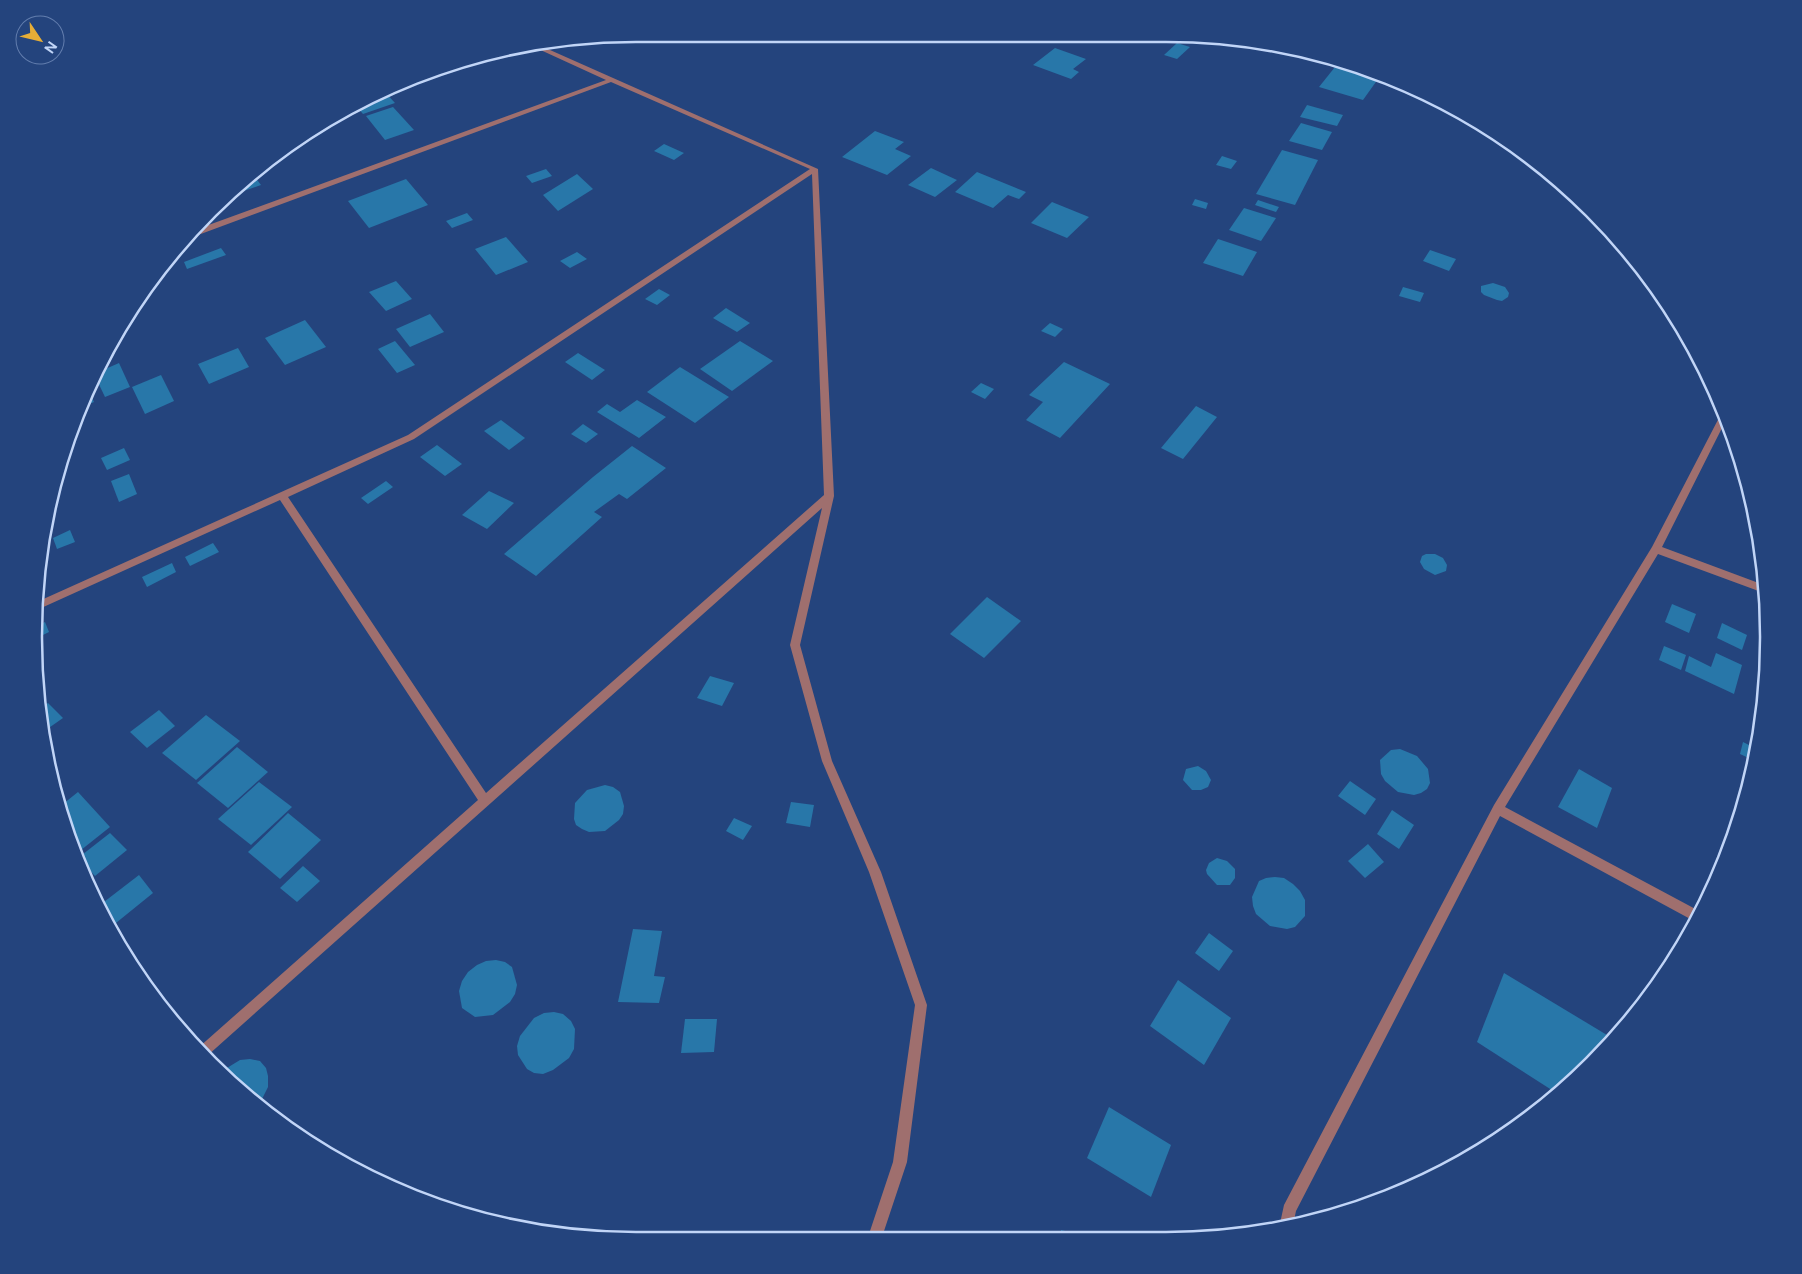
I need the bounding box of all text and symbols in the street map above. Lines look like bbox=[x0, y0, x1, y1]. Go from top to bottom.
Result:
north arrow bbox=[15, 15, 65, 65]
text: N bbox=[41, 38, 60, 57]

